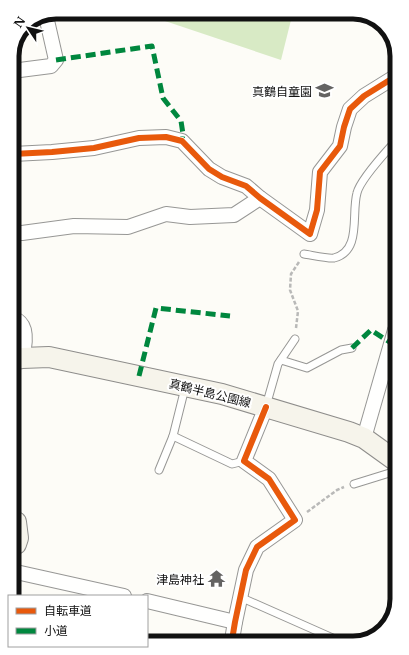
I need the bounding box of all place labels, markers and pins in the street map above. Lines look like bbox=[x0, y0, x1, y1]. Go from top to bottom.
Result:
school or university icon: 真鶴自童園 bbox=[315, 81, 335, 101]
place label: 真鶴自童園 bbox=[252, 84, 312, 99]
temple icon: 津島神社 bbox=[207, 569, 227, 589]
place label: 津島神社 bbox=[156, 572, 204, 587]

